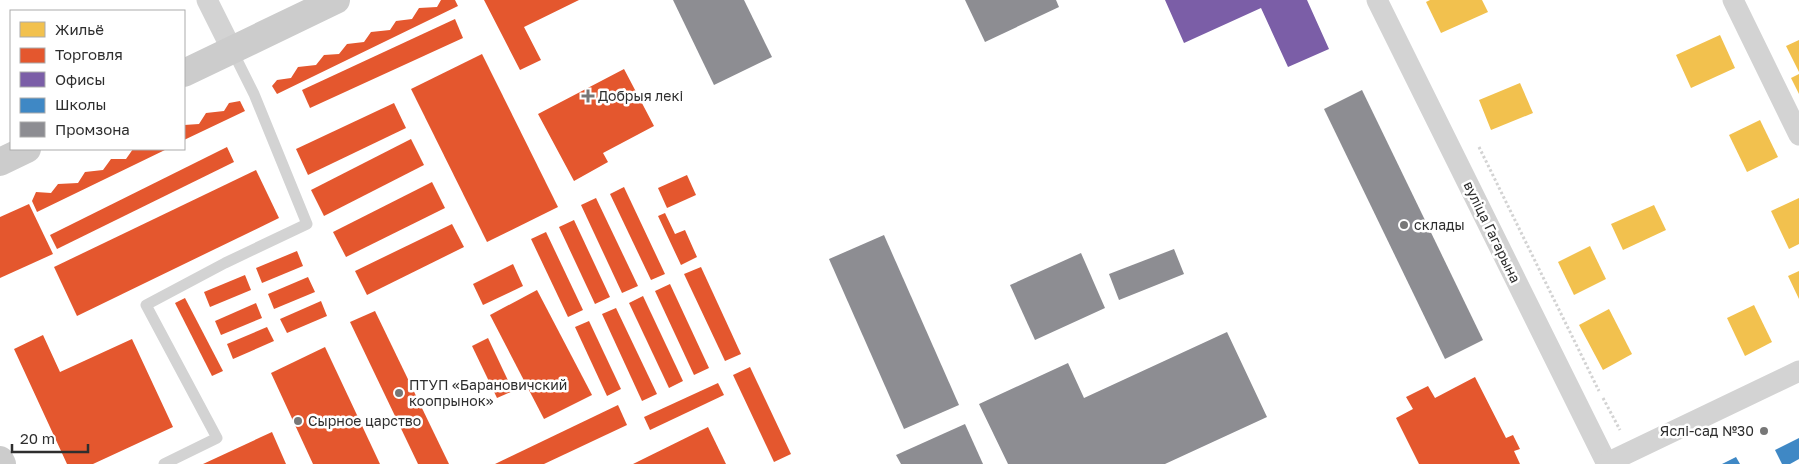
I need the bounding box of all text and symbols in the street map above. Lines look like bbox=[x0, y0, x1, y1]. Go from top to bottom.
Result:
legend bbox=[10, 10, 185, 150]
text: Жильё bbox=[55, 20, 104, 38]
text: Торговля bbox=[55, 45, 123, 63]
text: Офисы bbox=[55, 70, 105, 88]
place label: Добрыя лекі bbox=[598, 87, 683, 104]
marker: Добрыя лекі bbox=[582, 90, 594, 102]
text: Школы bbox=[55, 95, 106, 113]
text: Промзона bbox=[55, 120, 130, 138]
street label: вуліца Гагарына bbox=[1460, 178, 1524, 285]
place label: склады bbox=[1414, 216, 1465, 233]
marker: склады bbox=[1398, 219, 1410, 231]
place label: ПТУП «Барановичский коопрынок» bbox=[409, 376, 567, 409]
marker: ПТУП «Барановичский коопрынок» bbox=[393, 387, 405, 399]
place label: Сырное царство bbox=[308, 412, 421, 429]
marker: Сырное царство bbox=[292, 415, 304, 427]
scale bar bbox=[12, 422, 89, 454]
place label: Яслі-сад №30 bbox=[1660, 422, 1754, 439]
marker: Яслі-сад №30 bbox=[1758, 425, 1770, 437]
text: 20 m bbox=[20, 429, 55, 447]

